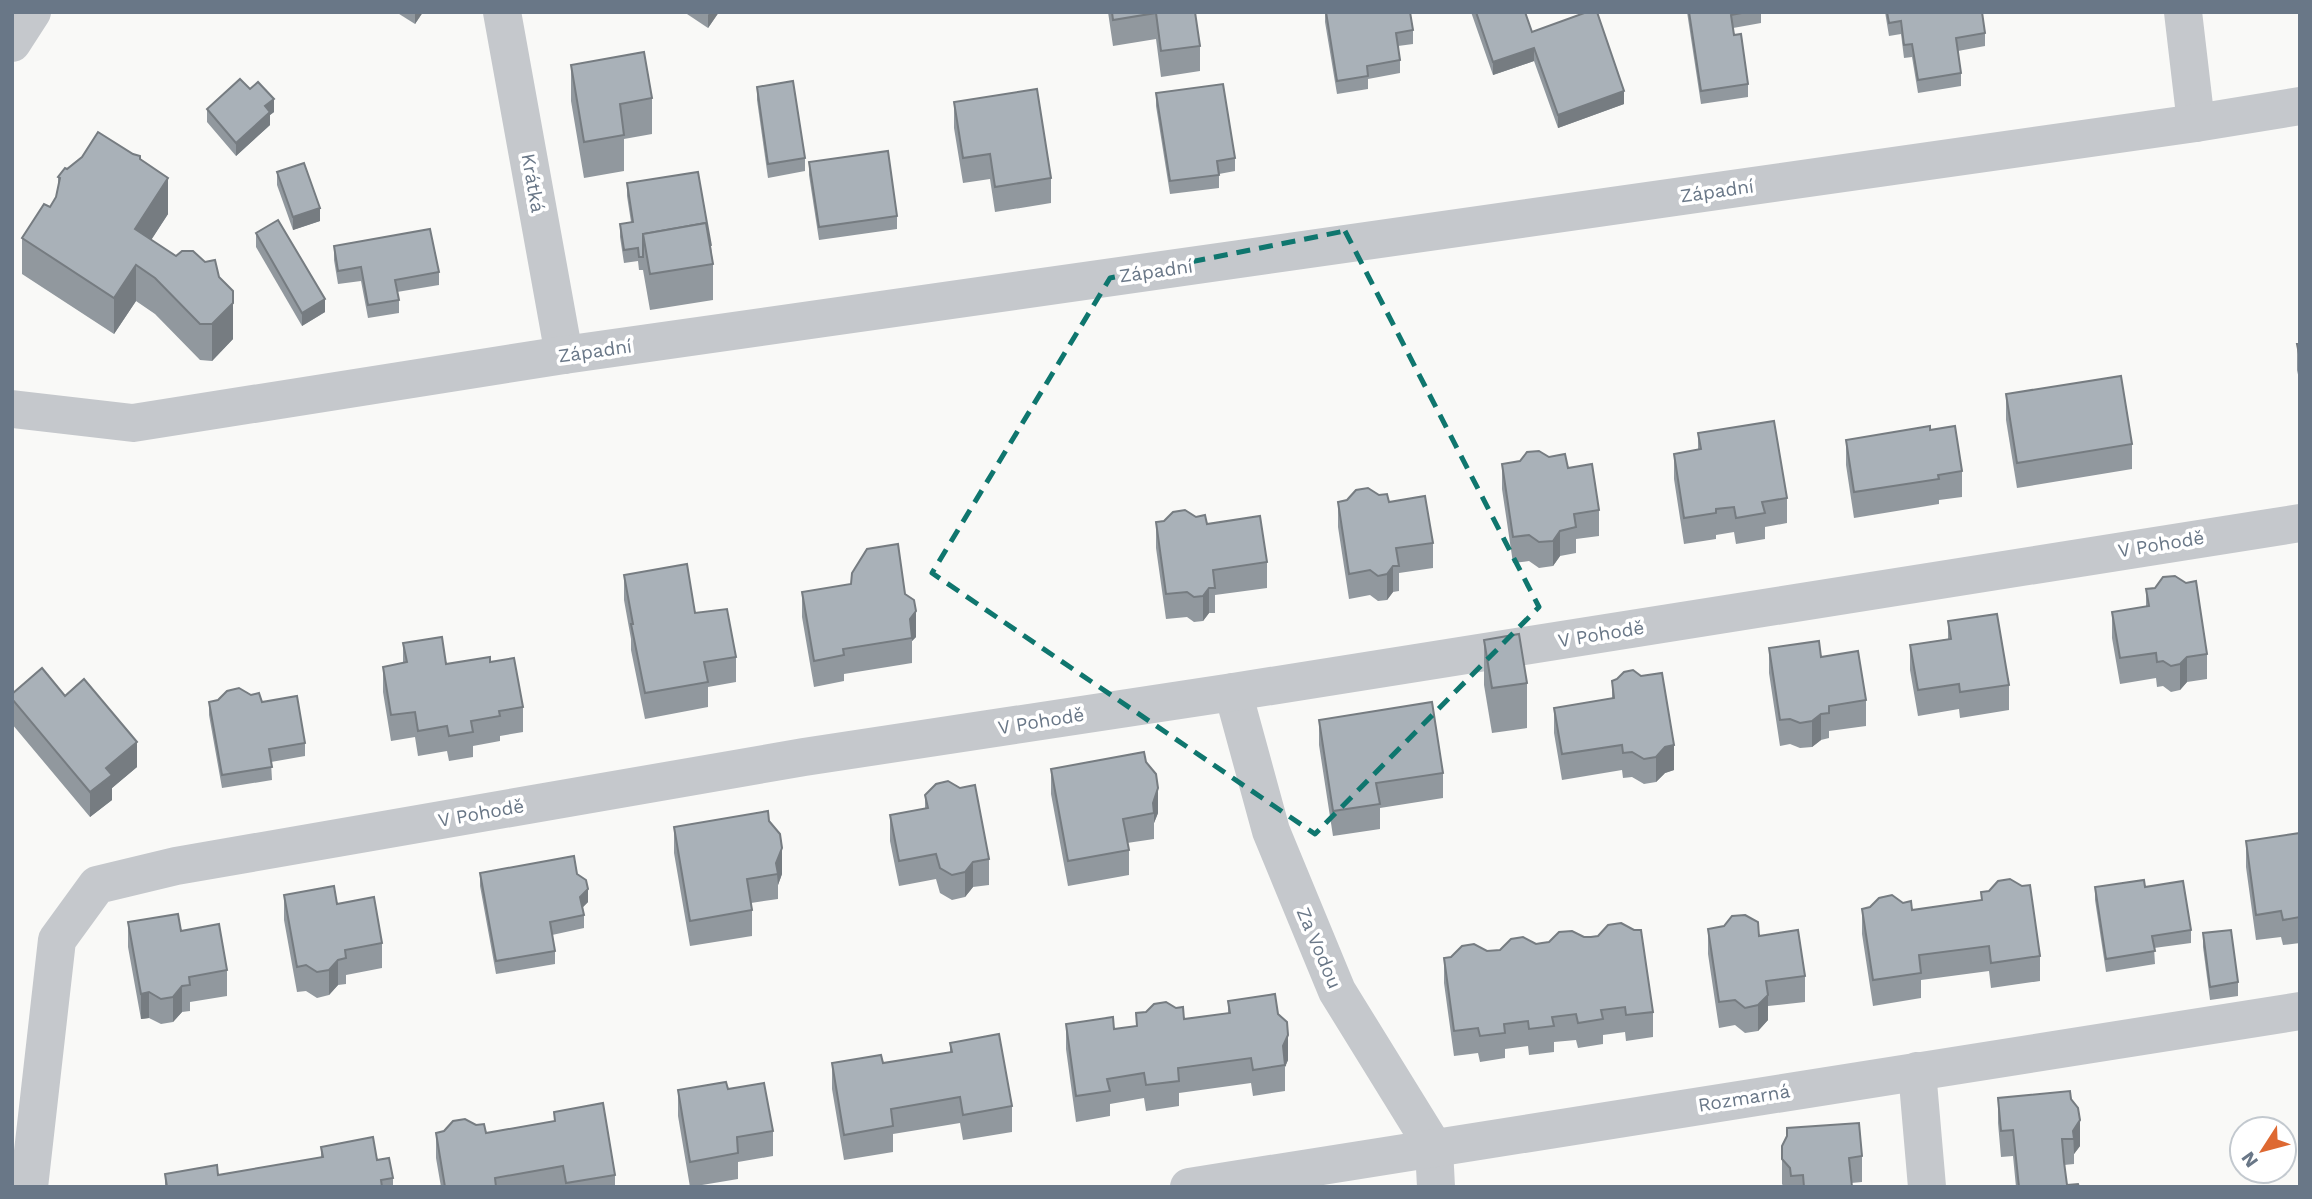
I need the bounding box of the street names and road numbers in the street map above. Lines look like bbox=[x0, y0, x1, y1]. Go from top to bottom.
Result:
street label: Krátká bbox=[516, 152, 550, 215]
street label: Západní bbox=[1679, 174, 1755, 208]
street label: Západní bbox=[1118, 254, 1194, 288]
street label: Západní bbox=[557, 334, 633, 368]
street label: V Pohodě bbox=[2116, 526, 2206, 562]
street label: V Pohodě bbox=[1556, 616, 1646, 652]
street label: V Pohodě bbox=[996, 703, 1086, 739]
street label: V Pohodě bbox=[436, 794, 526, 832]
street label: Za Vodou bbox=[1292, 904, 1346, 992]
street label: Rozmarná bbox=[1696, 1079, 1792, 1117]

